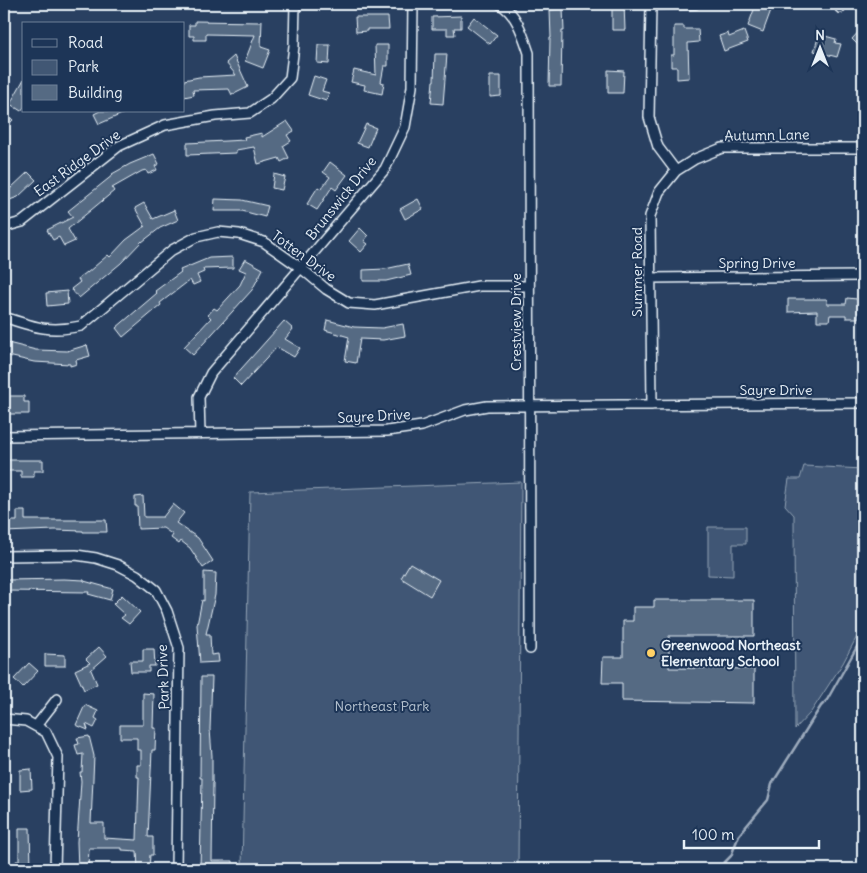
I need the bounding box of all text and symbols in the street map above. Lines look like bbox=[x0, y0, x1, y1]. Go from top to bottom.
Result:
legend bbox=[22, 22, 185, 112]
north arrow bbox=[794, 22, 844, 72]
text: N bbox=[815, 26, 825, 44]
text: Road bbox=[68, 33, 103, 52]
text: Park bbox=[68, 57, 99, 76]
text: Building bbox=[68, 83, 123, 102]
street label: Autumn Lane bbox=[724, 125, 810, 145]
street label: East Ridge Drive bbox=[30, 126, 124, 200]
street label: Brunswick Drive bbox=[302, 153, 380, 243]
street label: Totten Drive bbox=[268, 227, 340, 285]
street label: Summer Road bbox=[628, 227, 646, 317]
street label: Spring Drive bbox=[719, 254, 795, 272]
street label: Crestview Drive bbox=[507, 273, 525, 371]
street label: Sayre Drive bbox=[740, 381, 812, 399]
street label: Sayre Drive bbox=[337, 405, 411, 427]
place label: Greenwood Northeast Elementary School bbox=[661, 636, 801, 670]
street label: Park Drive bbox=[153, 644, 173, 710]
marker: Greenwood Northeast Elementary School bbox=[645, 647, 657, 659]
park label: Northeast Park bbox=[335, 697, 429, 715]
scale bar bbox=[684, 818, 820, 850]
text: 100 m bbox=[692, 825, 734, 844]

